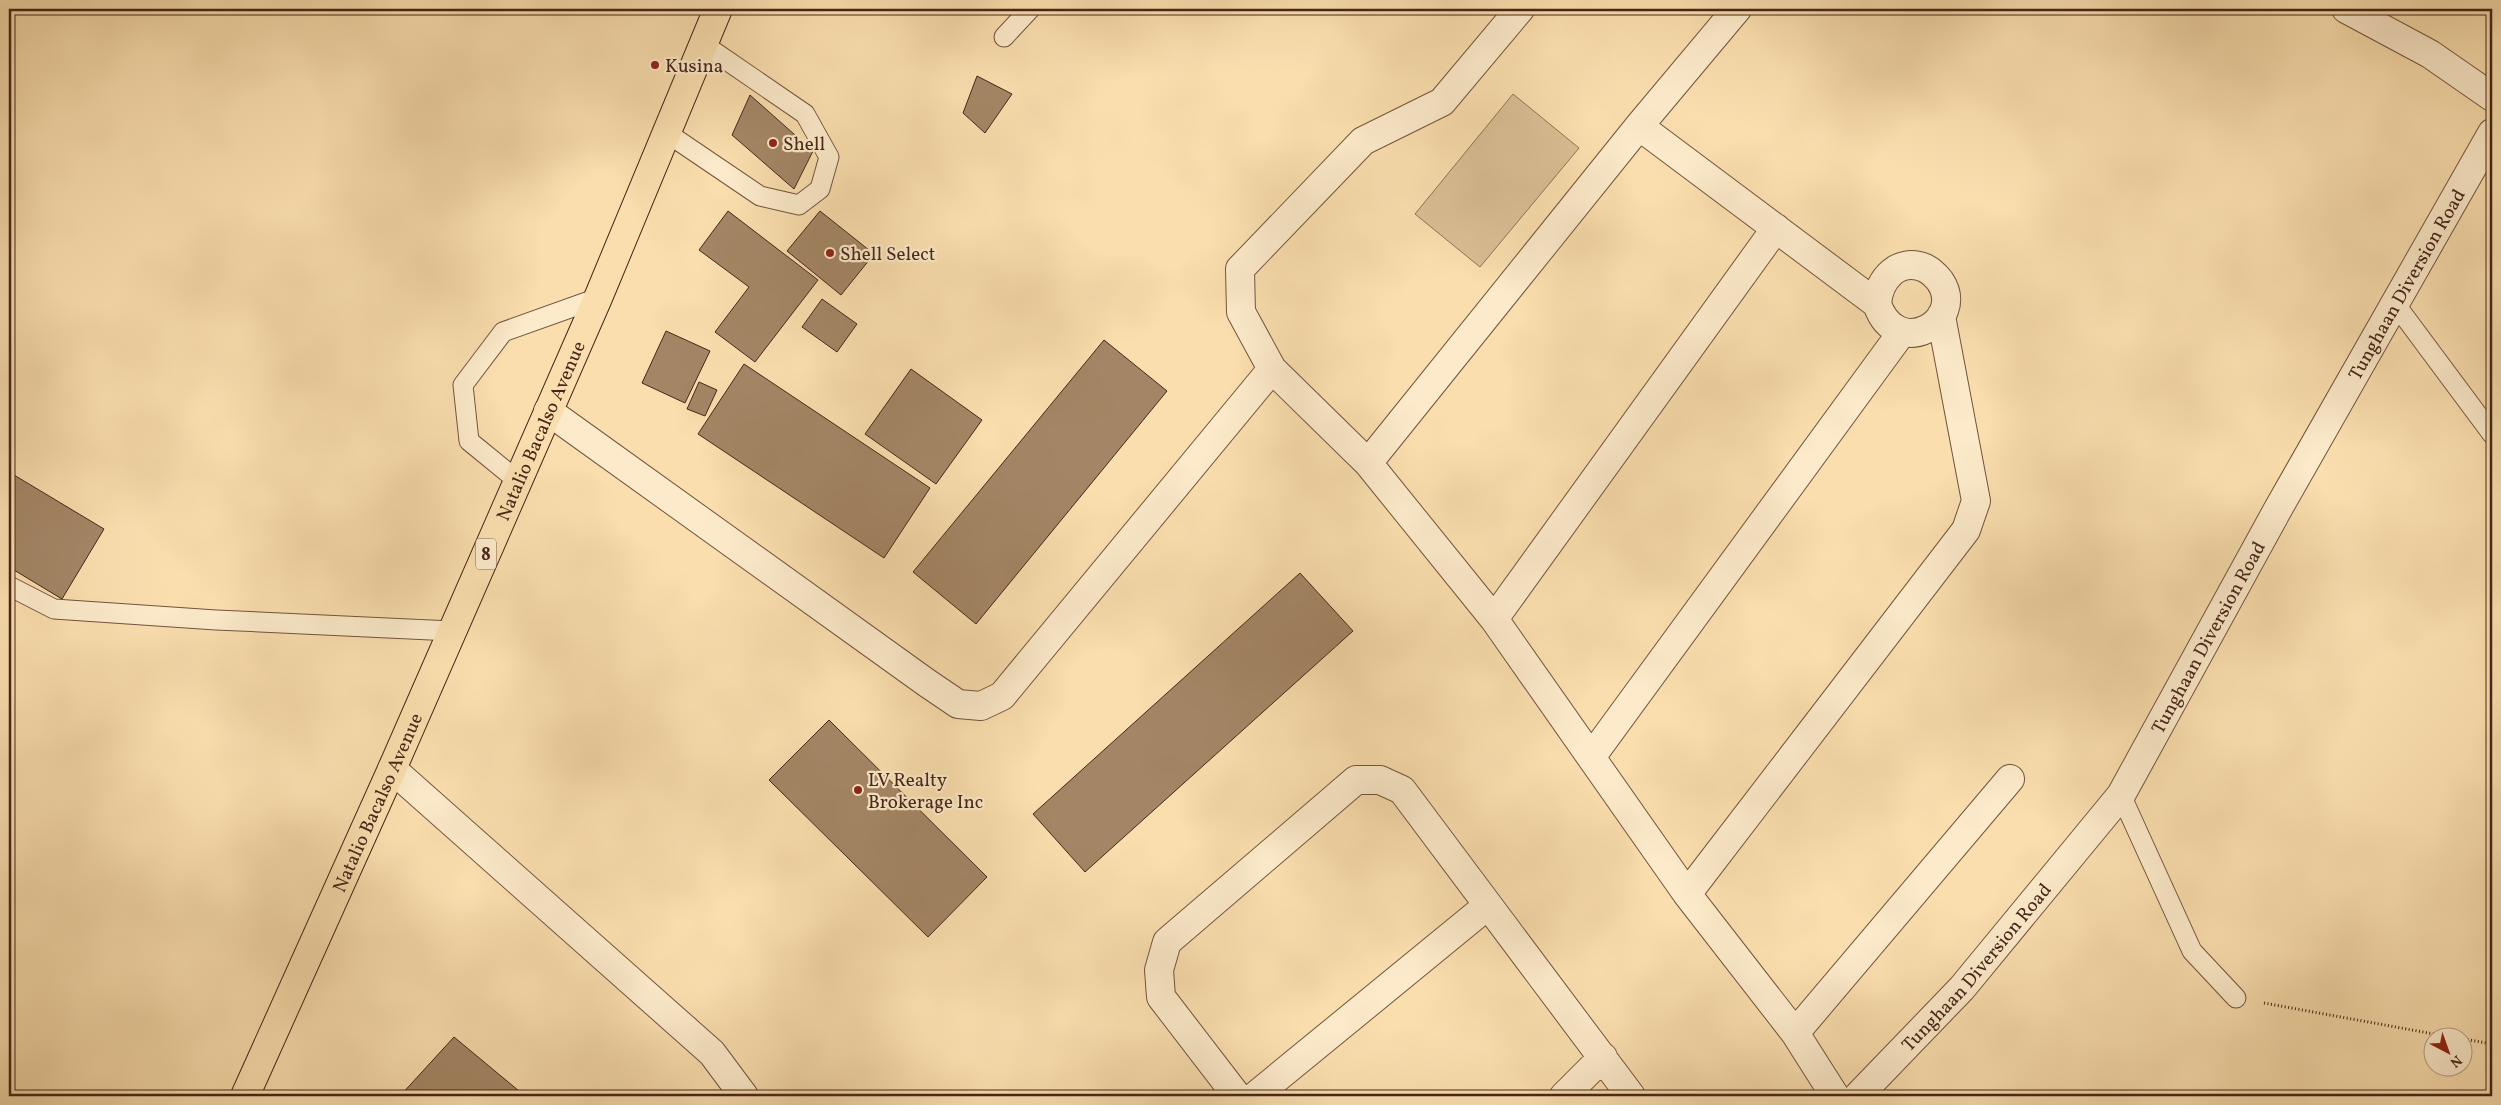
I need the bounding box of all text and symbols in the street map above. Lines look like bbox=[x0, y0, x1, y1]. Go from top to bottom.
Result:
place label: Kusina bbox=[665, 54, 723, 80]
marker: Kusina bbox=[649, 59, 661, 71]
place label: Shell bbox=[783, 132, 825, 158]
marker: Shell bbox=[767, 137, 779, 149]
street label: Tunghaan Diversion Road bbox=[2343, 185, 2472, 385]
place label: Shell Select bbox=[840, 242, 936, 268]
marker: Shell Select bbox=[824, 247, 836, 259]
street label: Natalio Bacalso Avenue bbox=[491, 337, 593, 525]
street label: Tunghaan Diversion Road bbox=[2146, 537, 2273, 739]
road number: 8 bbox=[476, 538, 496, 570]
street label: Natalio Bacalso Avenue bbox=[327, 709, 430, 897]
place label: LV Realty Brokerage Inc bbox=[868, 768, 983, 816]
marker: LV Realty Brokerage Inc bbox=[852, 784, 864, 796]
street label: Tunghaan Diversion Road bbox=[1897, 878, 2058, 1058]
north arrow bbox=[2424, 1028, 2474, 1078]
text: N bbox=[2445, 1050, 2466, 1071]

